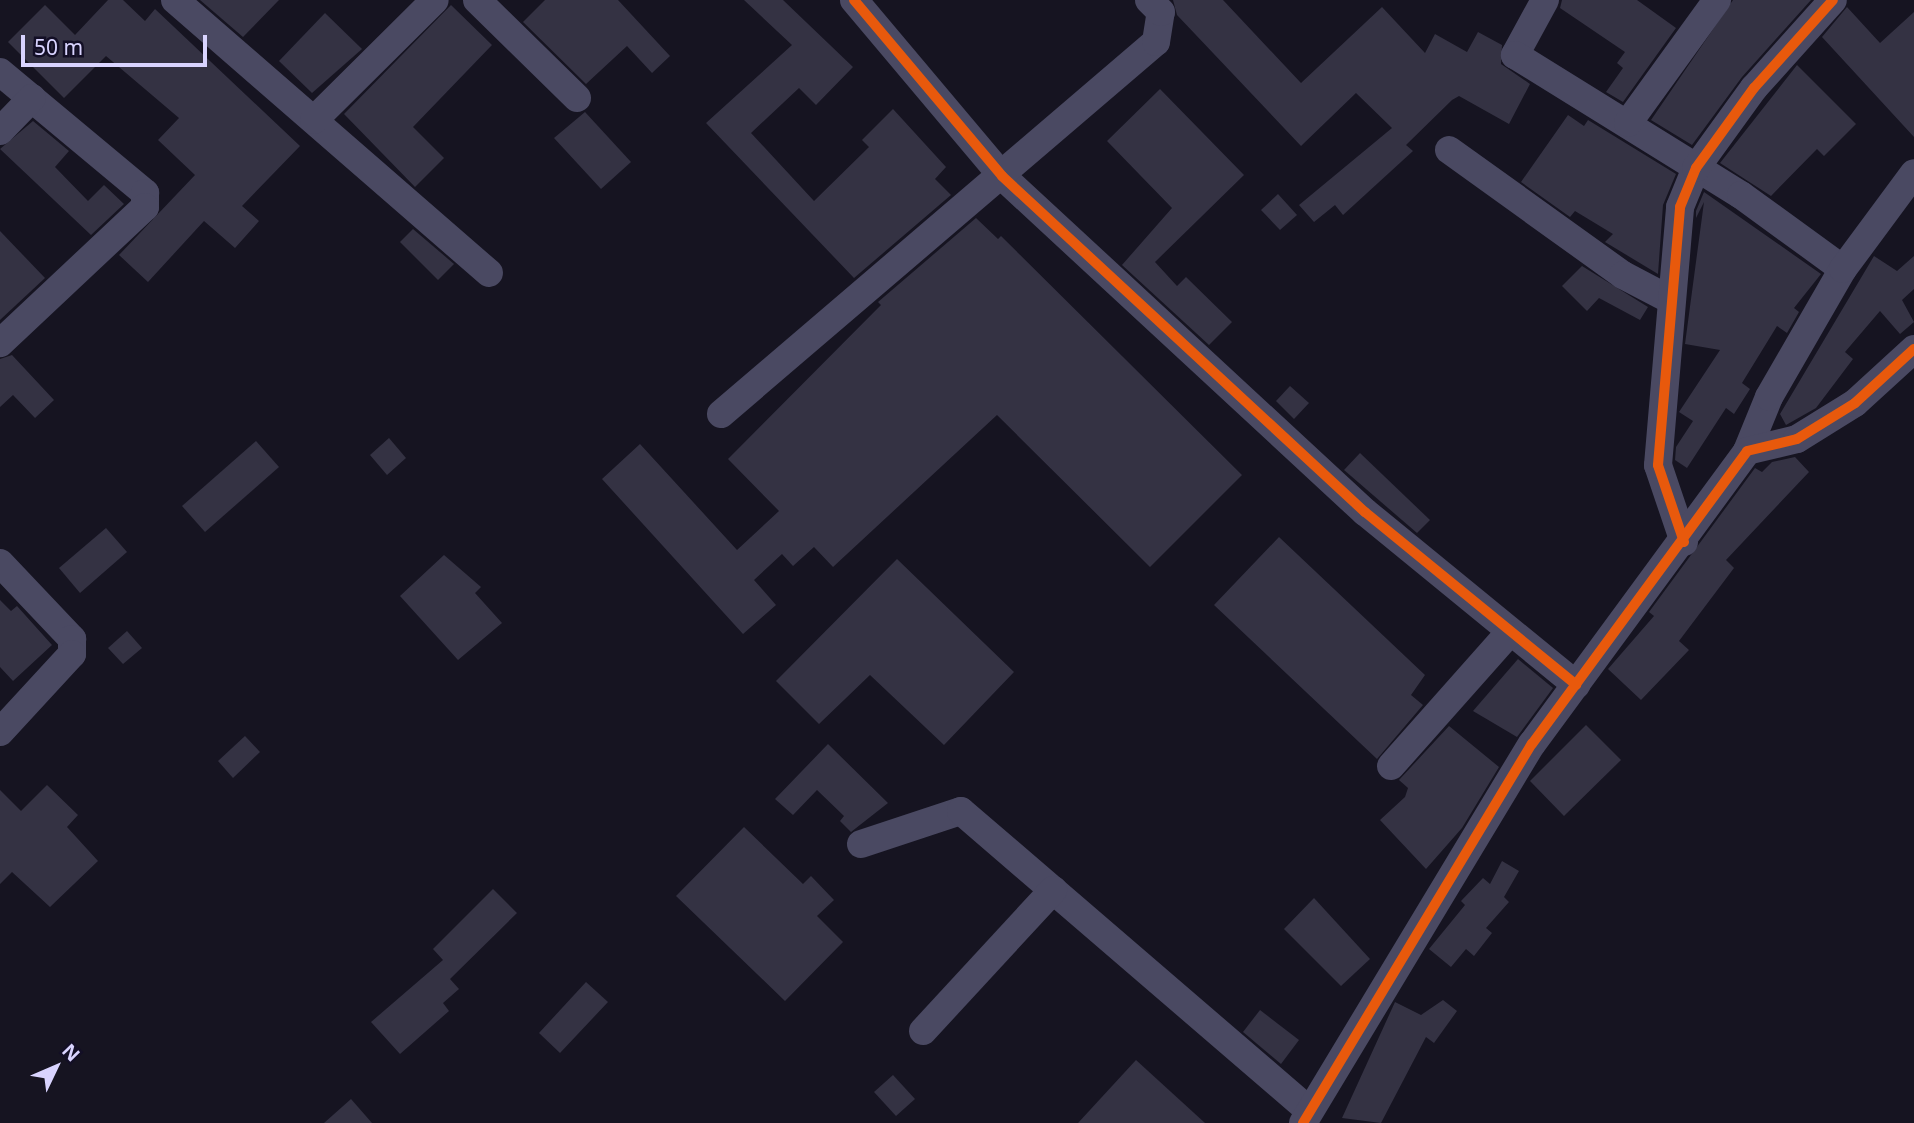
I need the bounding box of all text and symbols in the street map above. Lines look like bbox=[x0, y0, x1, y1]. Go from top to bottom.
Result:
scale bar bbox=[24, 21, 210, 65]
text: 50 m bbox=[34, 33, 83, 61]
north arrow bbox=[21, 1032, 91, 1102]
text: N bbox=[56, 1038, 86, 1067]

